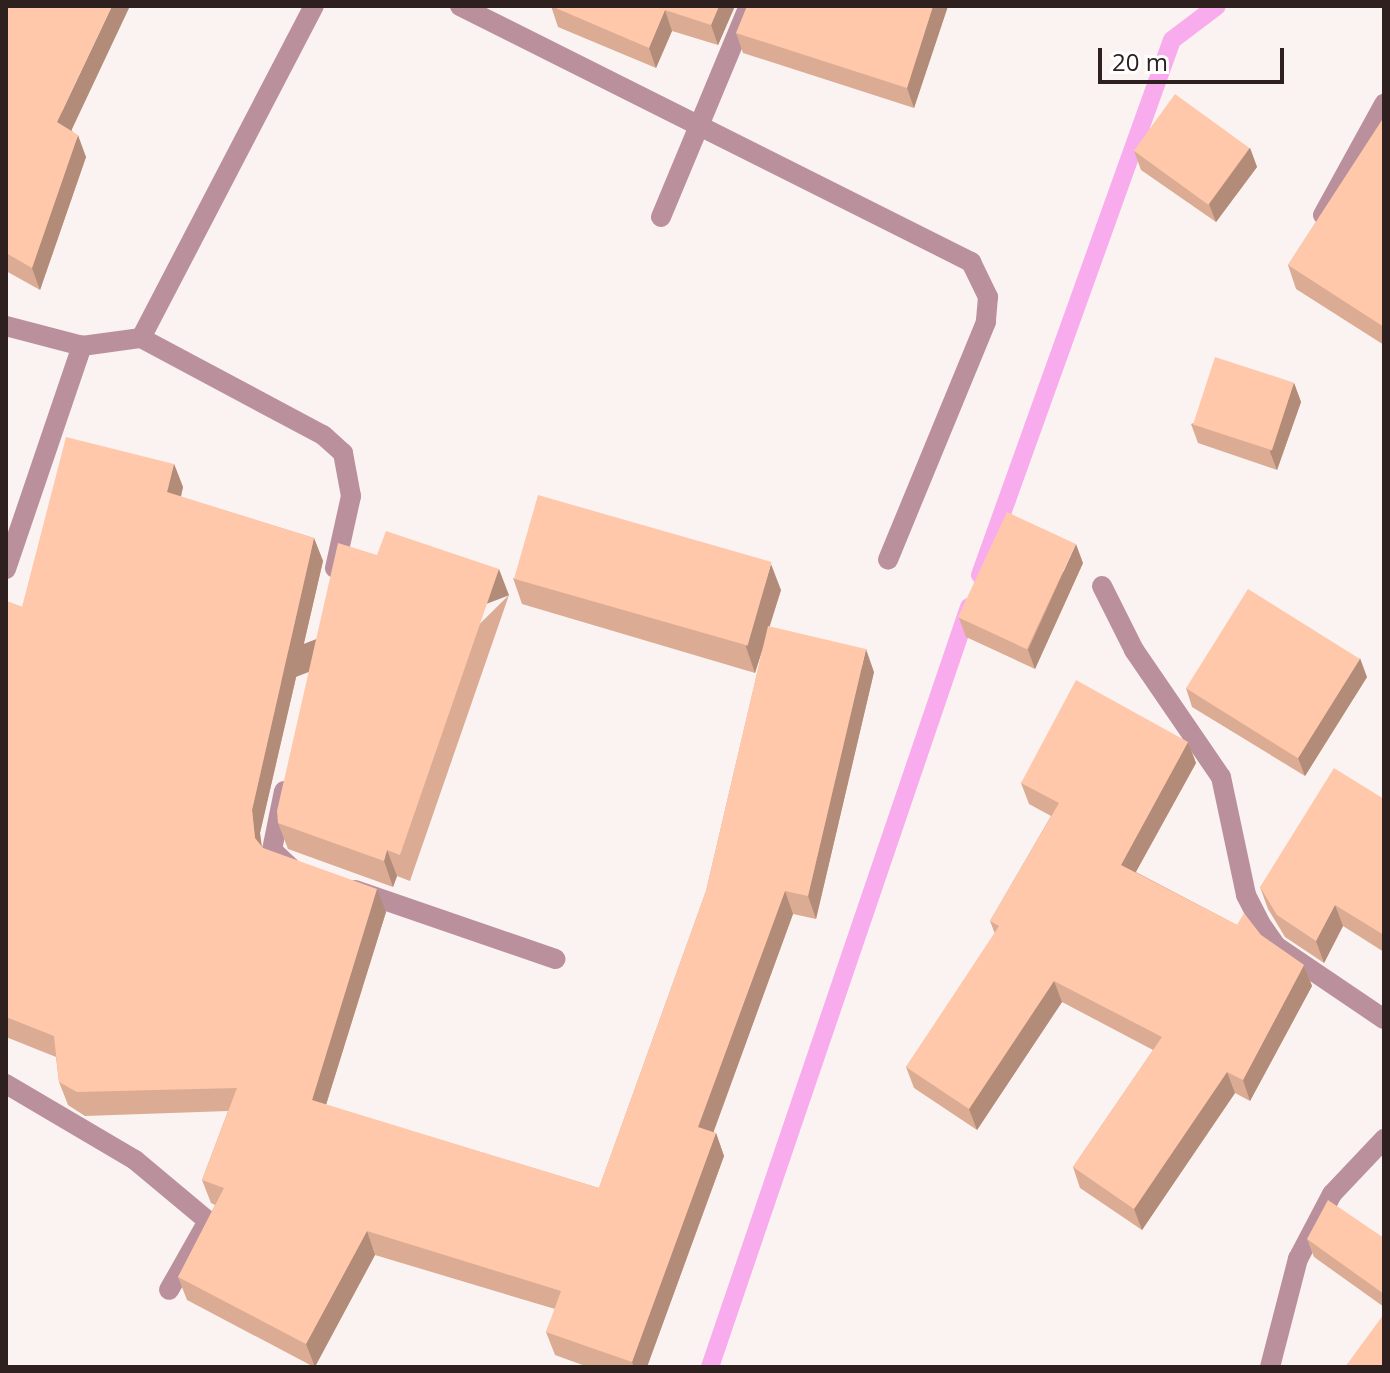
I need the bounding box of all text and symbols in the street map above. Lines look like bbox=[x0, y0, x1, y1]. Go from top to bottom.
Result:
scale bar bbox=[1102, 32, 1288, 82]
text: 20 m bbox=[1112, 45, 1168, 78]

